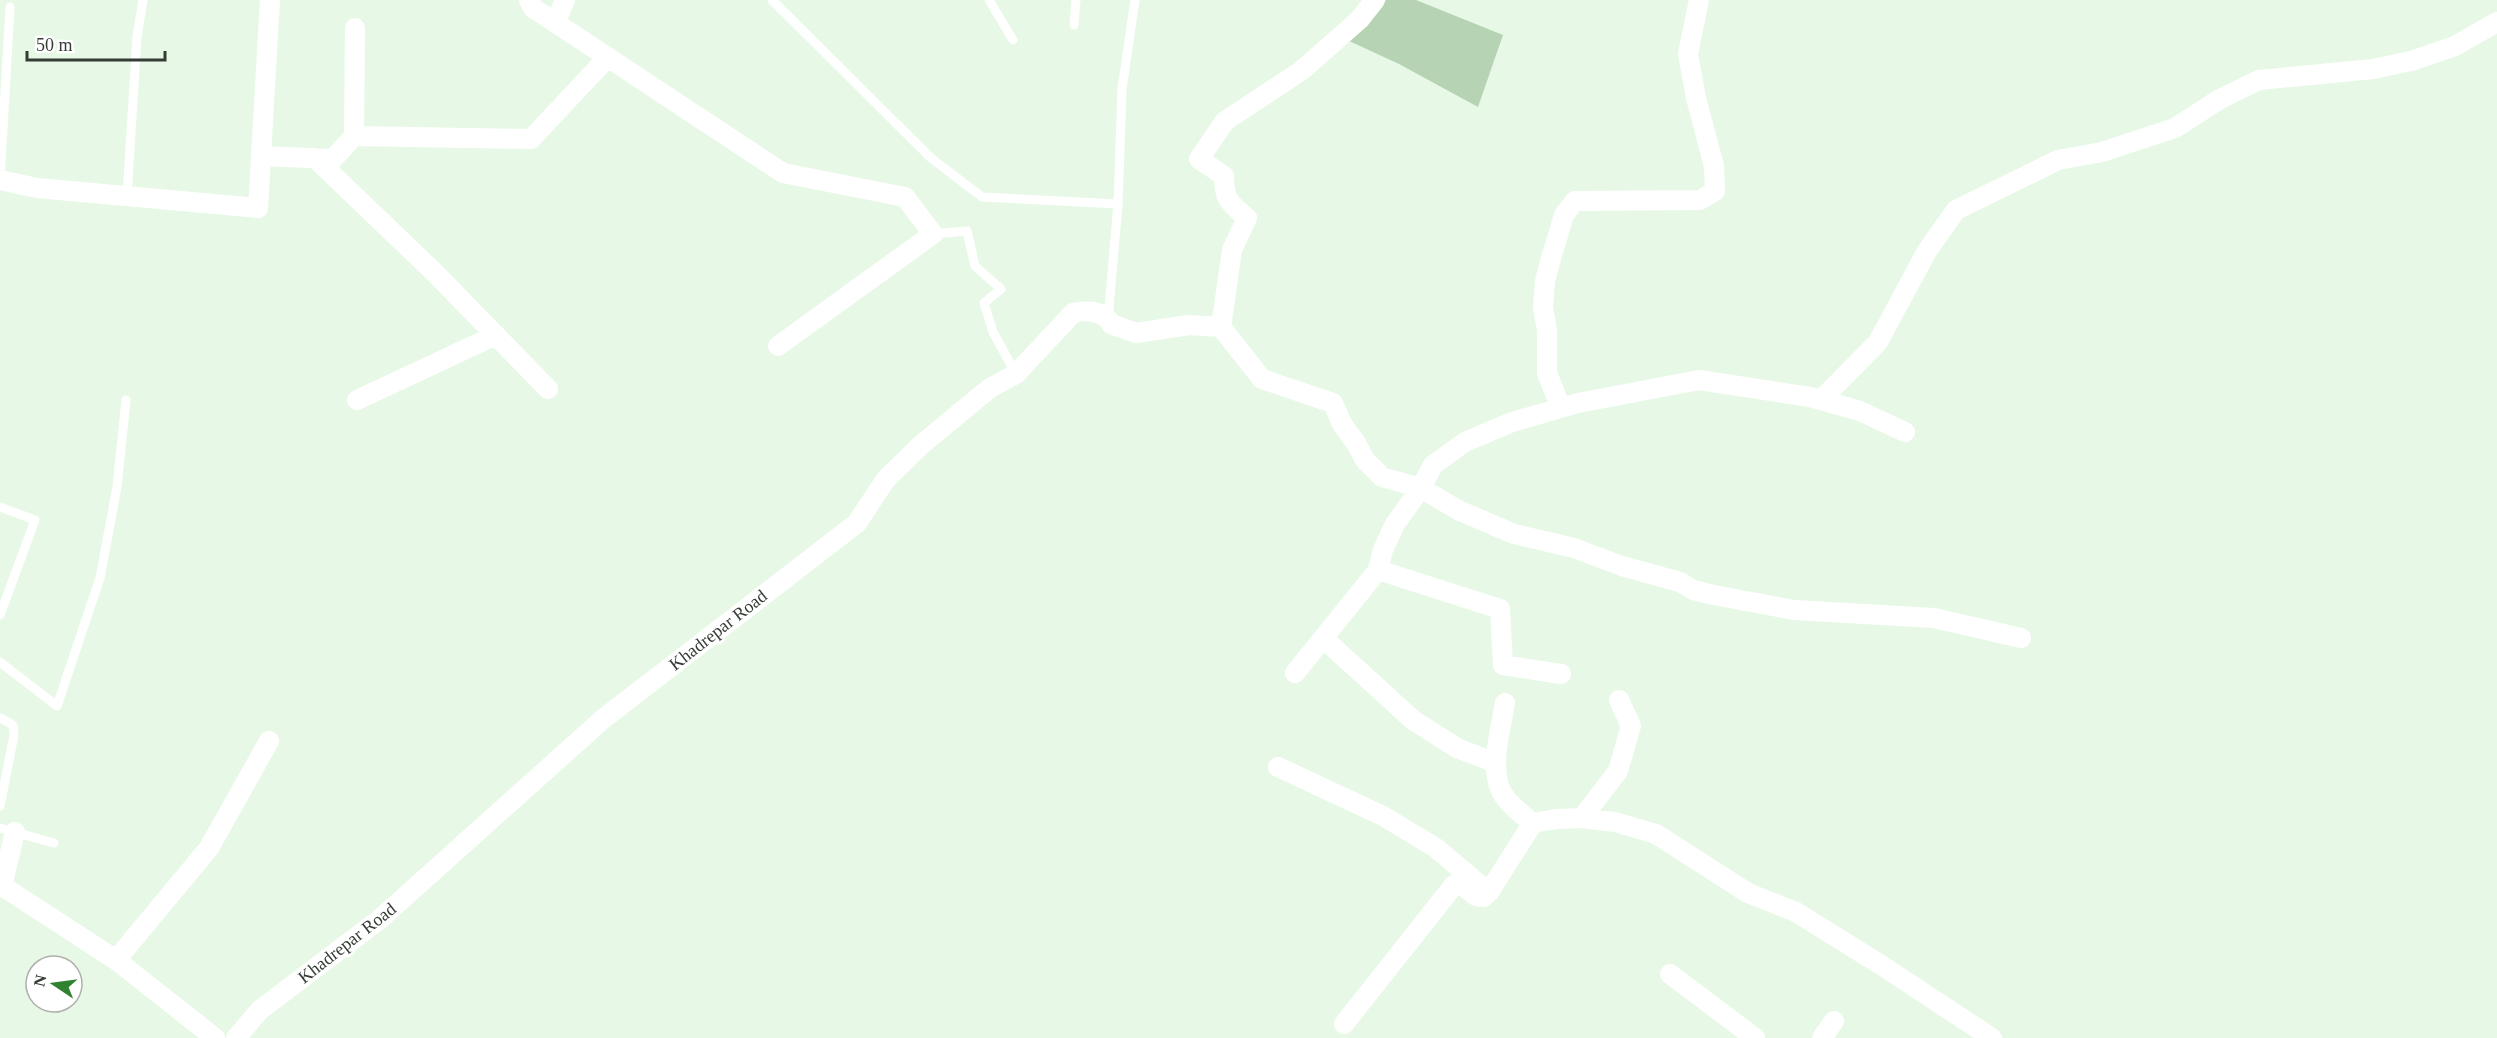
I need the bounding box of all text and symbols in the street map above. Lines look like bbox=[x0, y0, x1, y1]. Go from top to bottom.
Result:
scale bar bbox=[27, 24, 165, 62]
text: 50 m bbox=[36, 35, 73, 55]
street label: Khadrepar Road bbox=[665, 586, 771, 674]
street label: Khadrepar Road bbox=[294, 899, 400, 987]
north arrow bbox=[24, 954, 84, 1014]
text: N bbox=[30, 973, 50, 988]

